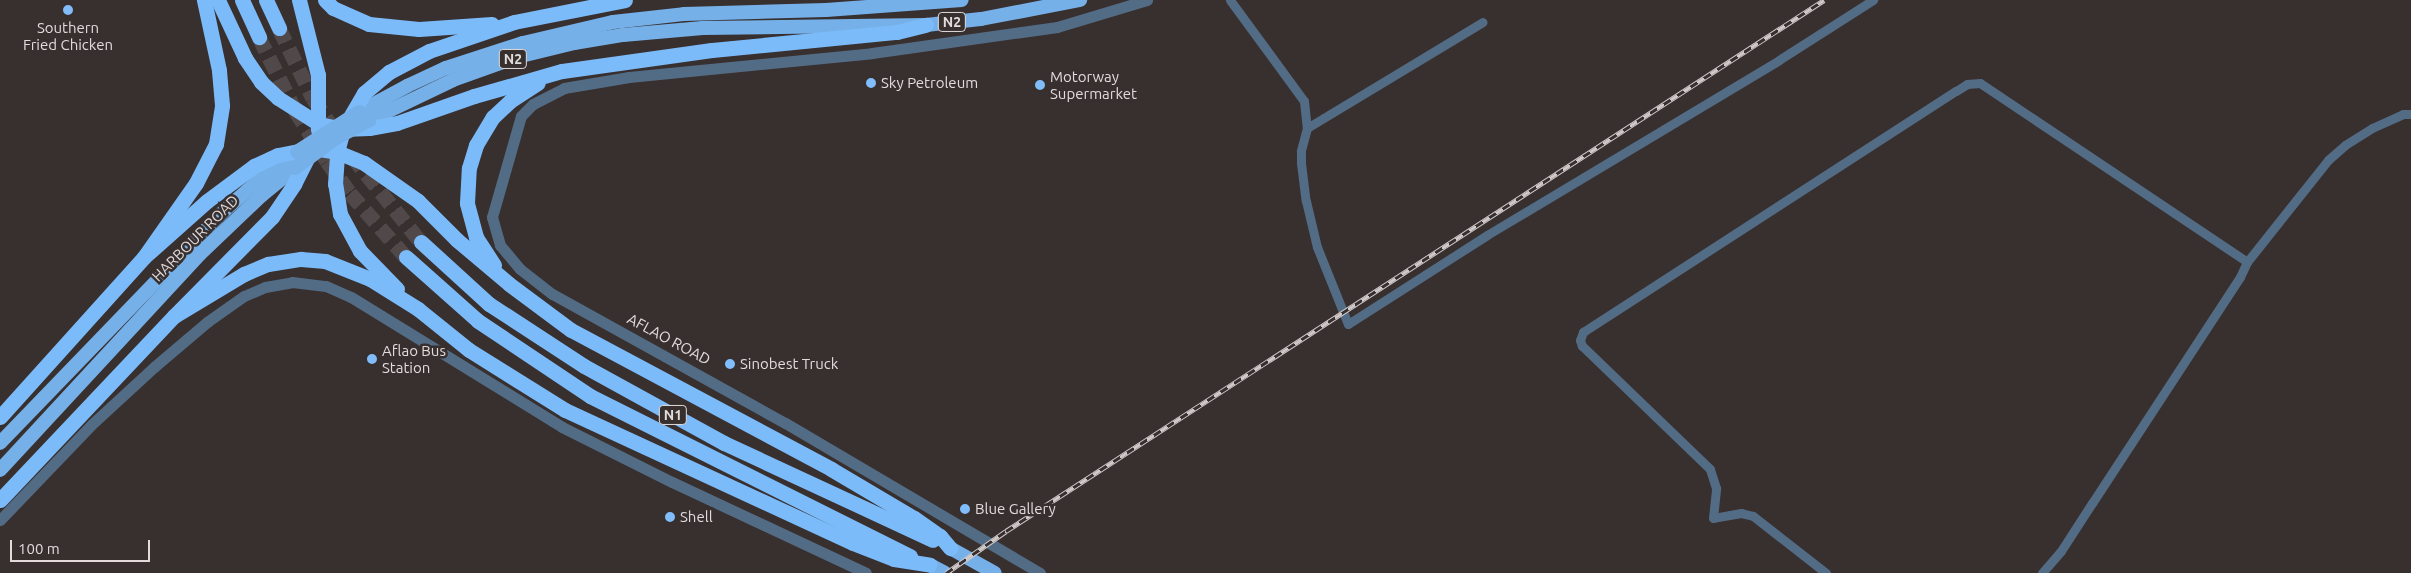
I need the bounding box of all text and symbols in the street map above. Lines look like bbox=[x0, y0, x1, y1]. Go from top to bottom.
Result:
marker: Southern Fried Chicken bbox=[62, 4, 74, 16]
road number: N2 bbox=[937, 11, 967, 34]
place label: Southern Fried Chicken bbox=[23, 18, 113, 53]
road number: N2 bbox=[498, 48, 528, 70]
place label: Motorway Supermarket bbox=[1050, 67, 1137, 102]
place label: Sky Petroleum bbox=[881, 74, 978, 92]
marker: Sky Petroleum bbox=[865, 77, 877, 89]
marker: Motorway Supermarket bbox=[1034, 79, 1046, 91]
street label: HARBOUR ROAD bbox=[148, 191, 242, 285]
street label: AFLAO ROAD bbox=[624, 310, 714, 368]
place label: Aflao Bus Station bbox=[382, 341, 446, 376]
marker: Aflao Bus Station bbox=[366, 353, 378, 365]
place label: Sinobest Truck bbox=[740, 355, 838, 373]
marker: Sinobest Truck bbox=[724, 358, 736, 370]
road number: N1 bbox=[658, 404, 688, 426]
place label: Blue Gallery bbox=[975, 500, 1056, 518]
marker: Blue Gallery bbox=[959, 503, 971, 515]
place label: Shell bbox=[680, 508, 713, 526]
marker: Shell bbox=[664, 511, 676, 523]
scale bar bbox=[12, 530, 152, 562]
text: 100 m bbox=[18, 540, 60, 557]

